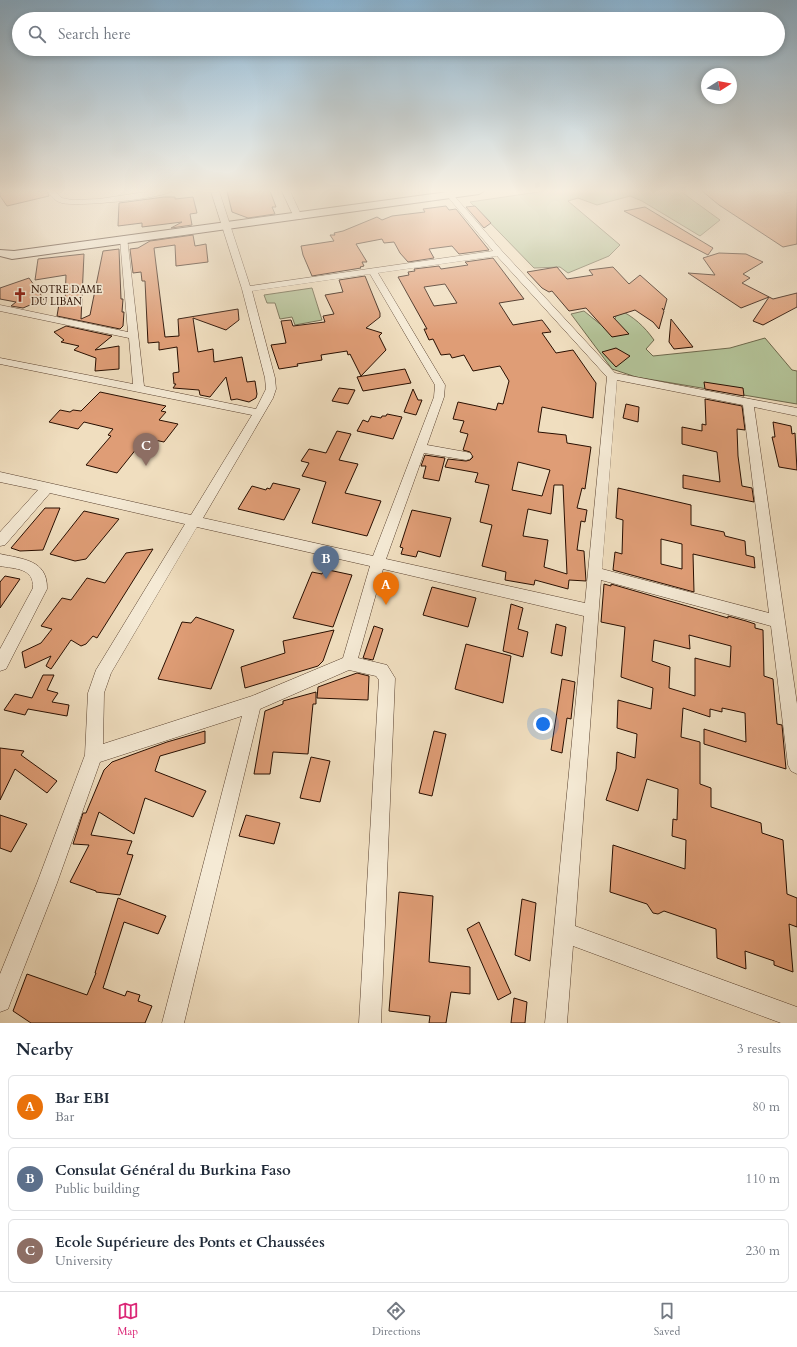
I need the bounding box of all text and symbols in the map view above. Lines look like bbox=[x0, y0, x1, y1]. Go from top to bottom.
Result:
search box bbox=[12, 12, 785, 56]
icon: search bbox=[26, 23, 48, 45]
text: Search here bbox=[58, 24, 131, 44]
north arrow bbox=[701, 68, 737, 104]
place label: NOTRE DAME DU LIBAN bbox=[31, 283, 102, 309]
church icon: NOTRE DAME DU LIBAN bbox=[12, 287, 28, 303]
pin: C bbox=[133, 433, 159, 466]
pin: B bbox=[313, 546, 339, 579]
pin: A bbox=[373, 572, 399, 605]
your location bbox=[533, 714, 553, 734]
text: Nearby bbox=[16, 1038, 73, 1061]
text: 3 results bbox=[737, 1040, 781, 1058]
text: Bar EBI bbox=[55, 1088, 110, 1108]
text: A bbox=[25, 1098, 35, 1116]
text: 80 m bbox=[752, 1098, 780, 1116]
text: Bar bbox=[55, 1108, 74, 1126]
text: Consulat Général du Burkina Faso bbox=[55, 1160, 291, 1180]
text: B bbox=[25, 1170, 35, 1188]
text: 110 m bbox=[746, 1170, 780, 1188]
text: Public building bbox=[55, 1180, 140, 1198]
text: Ecole Supérieure des Ponts et Chaussées bbox=[55, 1232, 325, 1252]
text: C bbox=[25, 1242, 35, 1260]
text: 230 m bbox=[746, 1242, 780, 1260]
text: University bbox=[55, 1252, 113, 1270]
tab: Map bbox=[117, 1300, 139, 1339]
tab: Directions bbox=[372, 1300, 420, 1339]
tab: Saved bbox=[654, 1300, 680, 1339]

